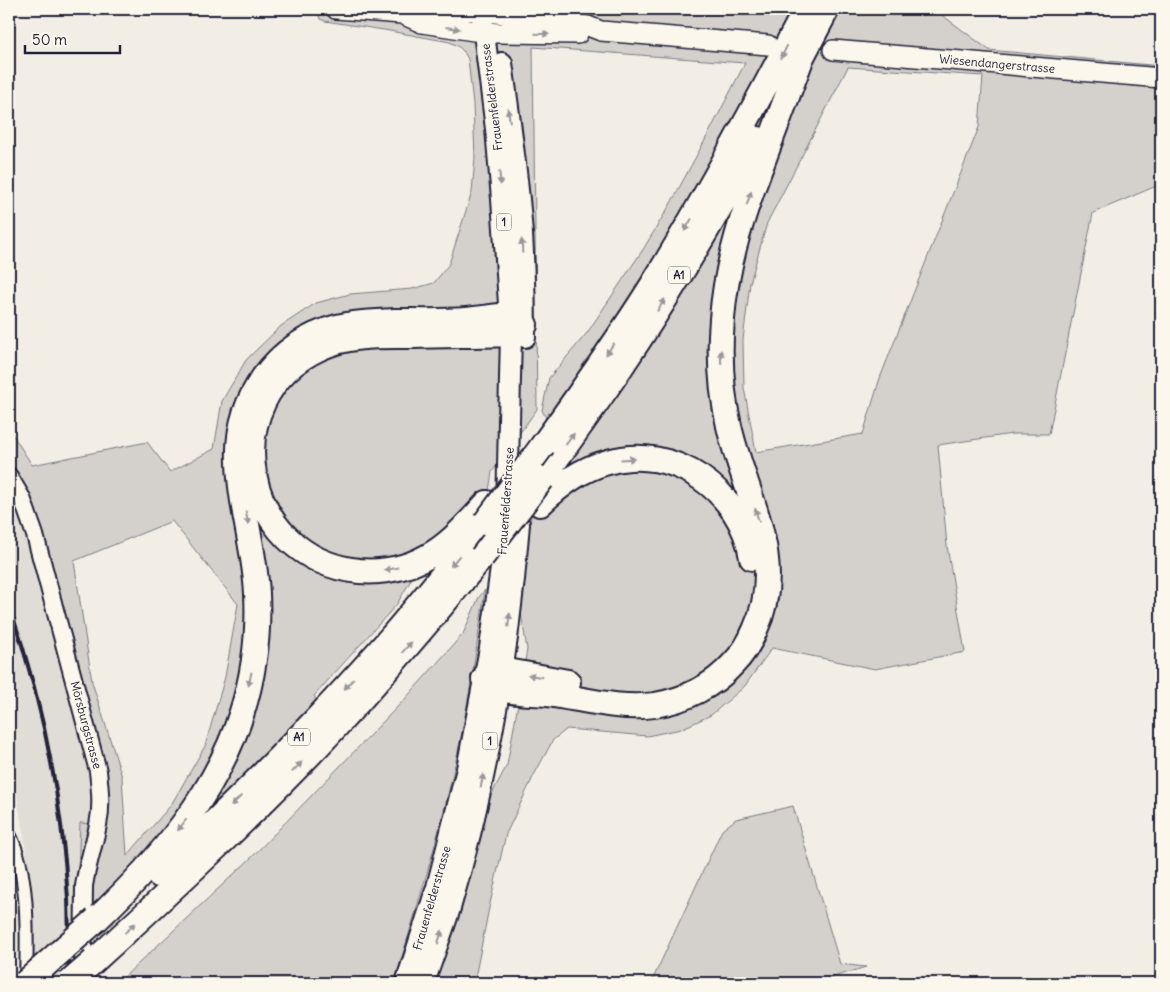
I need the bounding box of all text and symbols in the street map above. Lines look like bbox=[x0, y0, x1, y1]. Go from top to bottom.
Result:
scale bar bbox=[25, 22, 120, 54]
one-way arrow bbox=[445, 24, 461, 32]
text: 50 m bbox=[32, 30, 67, 49]
one-way arrow bbox=[534, 30, 550, 38]
street label: Frauenfelderstrasse bbox=[477, 43, 506, 151]
one-way arrow bbox=[780, 45, 788, 59]
street label: Wiesendangerstrasse bbox=[938, 51, 1056, 76]
one-way arrow bbox=[505, 107, 513, 123]
one-way arrow bbox=[497, 170, 505, 186]
one-way arrow bbox=[746, 191, 753, 206]
road number: 1 bbox=[496, 213, 512, 230]
one-way arrow bbox=[684, 218, 693, 231]
one-way arrow bbox=[518, 237, 526, 253]
road number: A1 bbox=[668, 266, 690, 284]
one-way arrow bbox=[657, 298, 666, 311]
one-way arrow bbox=[605, 343, 615, 356]
one-way arrow bbox=[717, 349, 725, 365]
one-way arrow bbox=[565, 432, 575, 446]
street label: Frauenfelderstrasse bbox=[494, 447, 517, 555]
one-way arrow bbox=[620, 454, 636, 462]
one-way arrow bbox=[752, 507, 760, 522]
one-way arrow bbox=[243, 511, 251, 527]
one-way arrow bbox=[449, 554, 460, 567]
one-way arrow bbox=[384, 565, 399, 573]
one-way arrow bbox=[505, 612, 513, 628]
one-way arrow bbox=[402, 641, 413, 654]
one-way arrow bbox=[246, 672, 254, 688]
one-way arrow bbox=[527, 672, 543, 680]
one-way arrow bbox=[343, 678, 355, 690]
street label: Mörsburgstrasse bbox=[68, 679, 105, 770]
road number: A1 bbox=[288, 729, 310, 746]
road number: 1 bbox=[482, 732, 498, 749]
one-way arrow bbox=[291, 761, 303, 773]
one-way arrow bbox=[479, 772, 487, 788]
one-way arrow bbox=[231, 795, 243, 807]
one-way arrow bbox=[177, 818, 188, 831]
street label: Frauenfelderstrasse bbox=[409, 844, 454, 952]
one-way arrow bbox=[124, 922, 136, 934]
one-way arrow bbox=[436, 929, 444, 944]

